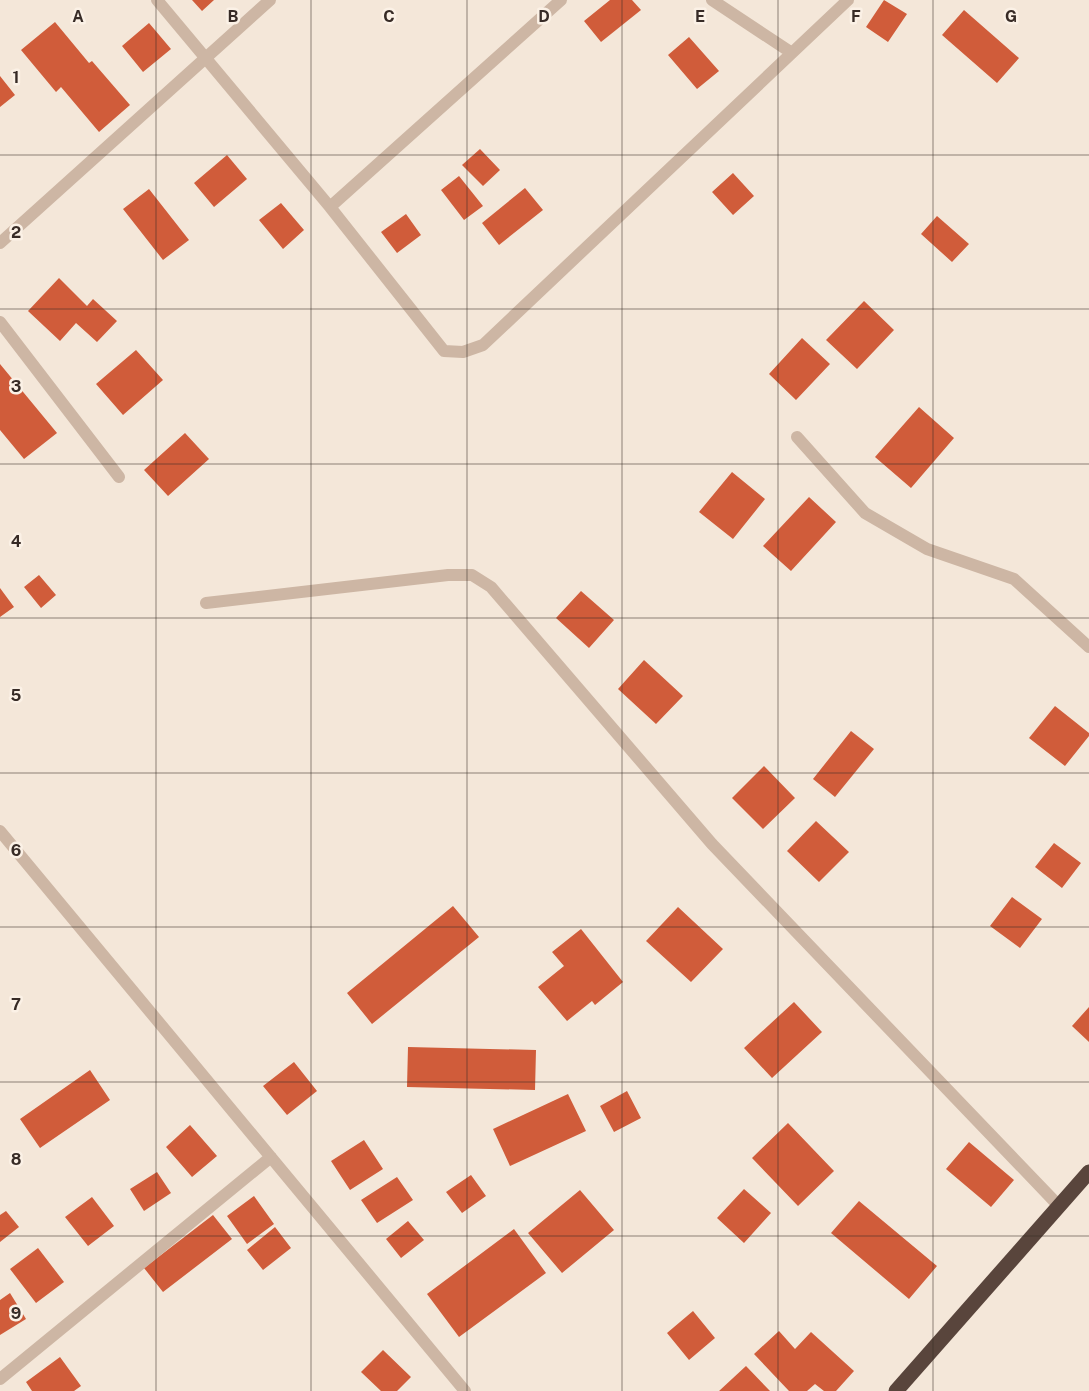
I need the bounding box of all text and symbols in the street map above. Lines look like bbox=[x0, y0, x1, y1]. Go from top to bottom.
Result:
text: A bbox=[72, 7, 84, 26]
text: B bbox=[228, 7, 239, 26]
text: C bbox=[383, 7, 395, 26]
text: D bbox=[538, 7, 550, 26]
text: E bbox=[695, 7, 705, 26]
text: F bbox=[851, 7, 861, 26]
text: G bbox=[1005, 7, 1017, 26]
text: 1 bbox=[13, 68, 19, 87]
text: 2 bbox=[11, 223, 21, 242]
text: 3 bbox=[11, 377, 21, 396]
text: 4 bbox=[11, 532, 22, 551]
text: 5 bbox=[11, 686, 22, 705]
text: 6 bbox=[11, 841, 21, 860]
text: 7 bbox=[11, 995, 21, 1014]
text: 8 bbox=[11, 1150, 22, 1169]
text: 9 bbox=[11, 1304, 21, 1323]

